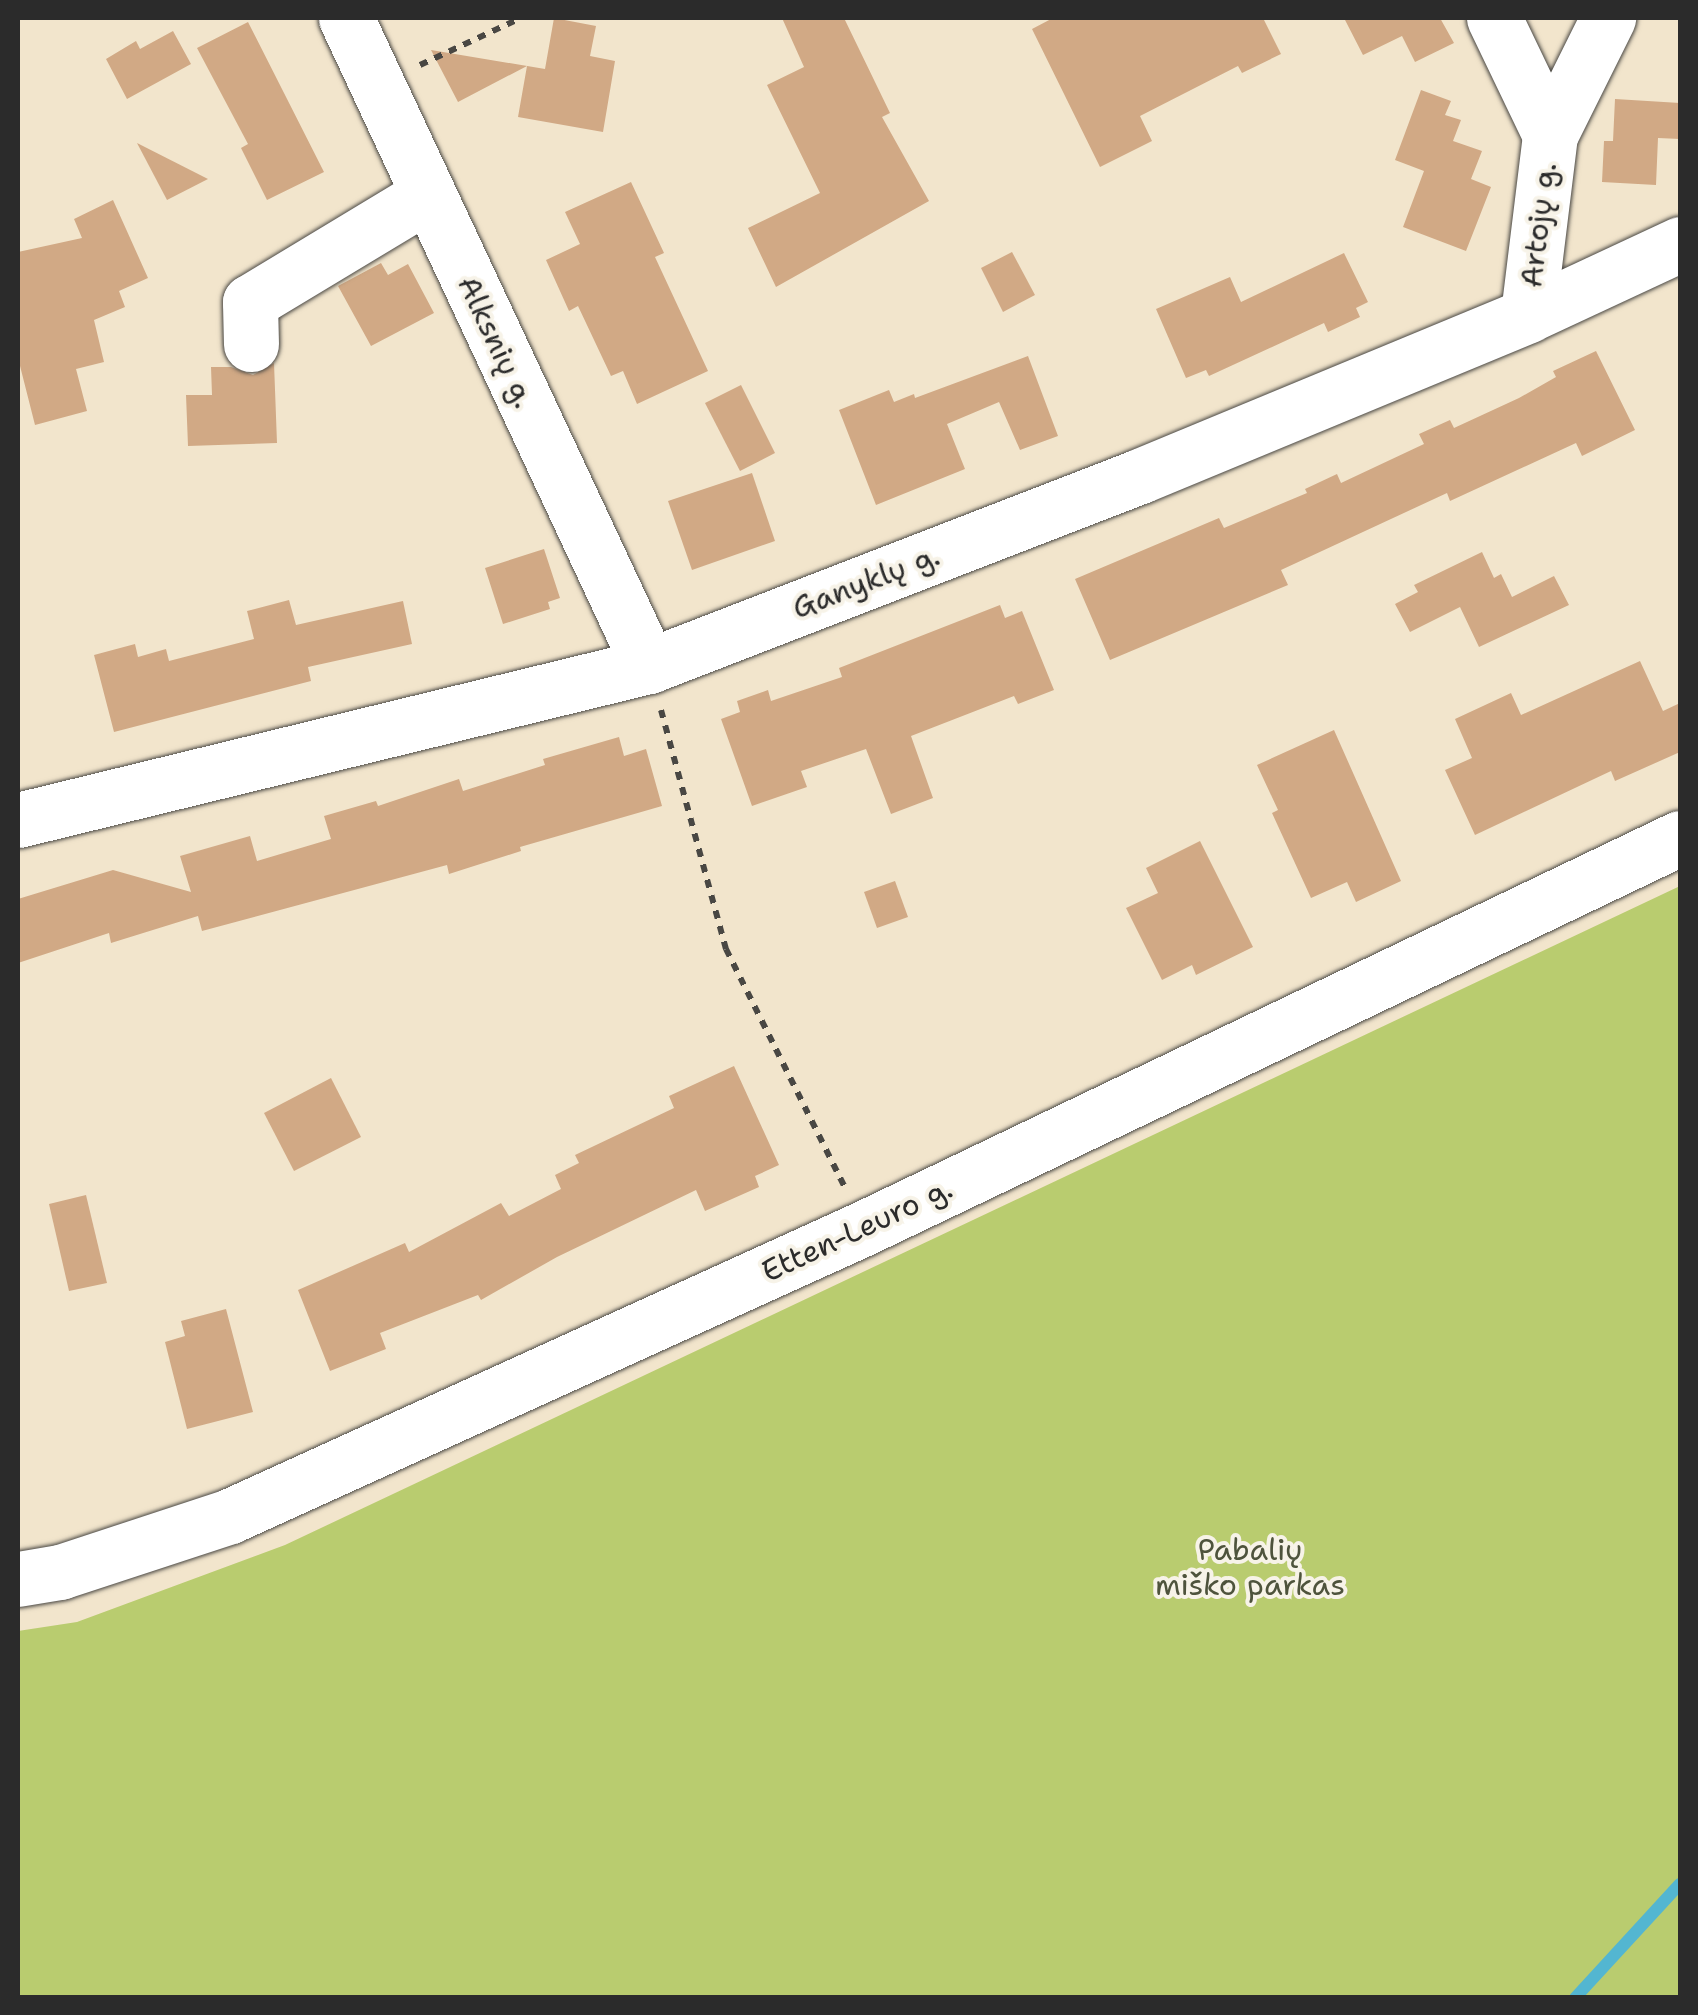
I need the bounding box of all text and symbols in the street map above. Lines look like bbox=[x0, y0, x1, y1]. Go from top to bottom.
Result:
street label: Artojų g. bbox=[1513, 160, 1565, 290]
street label: Alksnių g. bbox=[450, 270, 542, 414]
street label: Ganyklų g. bbox=[787, 537, 945, 627]
street label: Etten-Leuro g. bbox=[756, 1170, 958, 1290]
park label: Pabalių miško parkas bbox=[1155, 1532, 1345, 1602]

